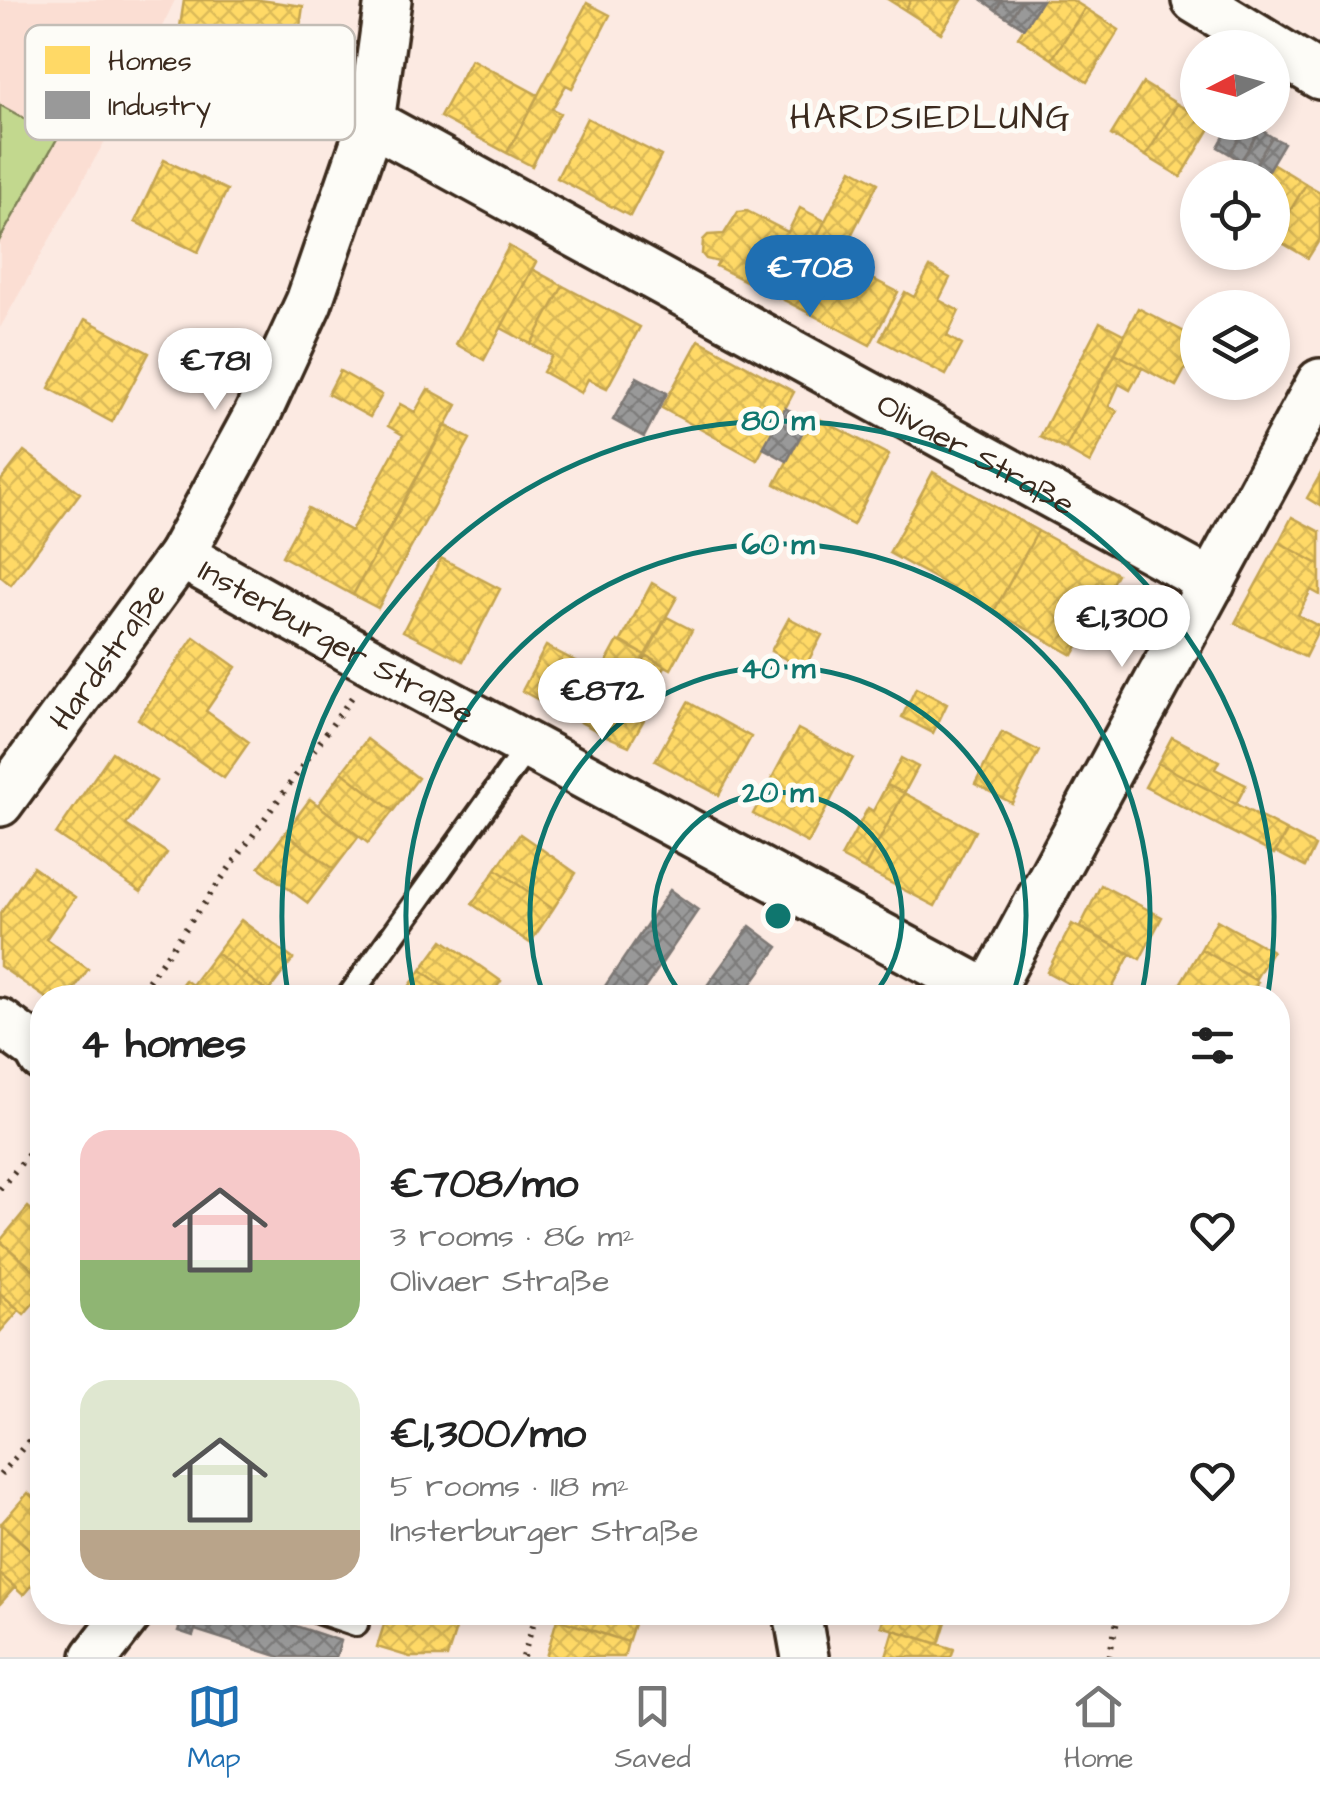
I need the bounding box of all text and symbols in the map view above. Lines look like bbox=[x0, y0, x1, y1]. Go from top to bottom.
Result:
legend bbox=[25, 25, 355, 140]
north arrow bbox=[1180, 30, 1290, 140]
map controls bbox=[1180, 30, 1290, 400]
text: Homes bbox=[108, 42, 192, 81]
text: Industry bbox=[108, 87, 211, 128]
district label: HARDSIEDLUNG bbox=[790, 93, 1072, 142]
button: locate bbox=[1180, 160, 1290, 270]
pin: €708 bbox=[751, 235, 869, 320]
text: €708 bbox=[767, 245, 853, 290]
button: layers bbox=[1180, 290, 1290, 400]
pin: €781 bbox=[156, 328, 274, 413]
text: €781 bbox=[180, 338, 250, 383]
street label: Olivaer Straße bbox=[868, 383, 1082, 527]
text: 80 m bbox=[741, 400, 816, 442]
text: 60 m bbox=[741, 524, 815, 566]
street label: Insterburger Straße bbox=[190, 548, 482, 737]
street label: Hardstraße bbox=[39, 574, 178, 740]
pin: €1,300 bbox=[1041, 585, 1203, 670]
text: €1,300 bbox=[1076, 595, 1168, 640]
text: 40 m bbox=[741, 648, 816, 690]
pin: €872 bbox=[543, 658, 661, 743]
text: €872 bbox=[560, 668, 644, 713]
text: 20 m bbox=[741, 772, 814, 814]
centre of rings bbox=[760, 898, 796, 934]
text: 4 homes bbox=[80, 1016, 246, 1074]
icon: filters bbox=[1185, 1018, 1240, 1073]
text: €708/mo bbox=[390, 1156, 578, 1214]
icon: home bbox=[160, 1170, 280, 1290]
icon: heart bbox=[1185, 1203, 1240, 1258]
text: 3 rooms · 86 m² bbox=[390, 1214, 634, 1259]
text: Olivaer Straße bbox=[390, 1259, 609, 1304]
text: €1,300/mo bbox=[390, 1406, 586, 1464]
icon: home bbox=[160, 1420, 280, 1540]
icon: heart bbox=[1185, 1453, 1240, 1508]
text: 5 rooms · 118 m² bbox=[390, 1464, 629, 1509]
text: Insterburger Straße bbox=[390, 1509, 698, 1554]
tab: Map bbox=[187, 1679, 242, 1778]
tab: Saved bbox=[615, 1679, 691, 1778]
tab: Home bbox=[1064, 1679, 1133, 1778]

